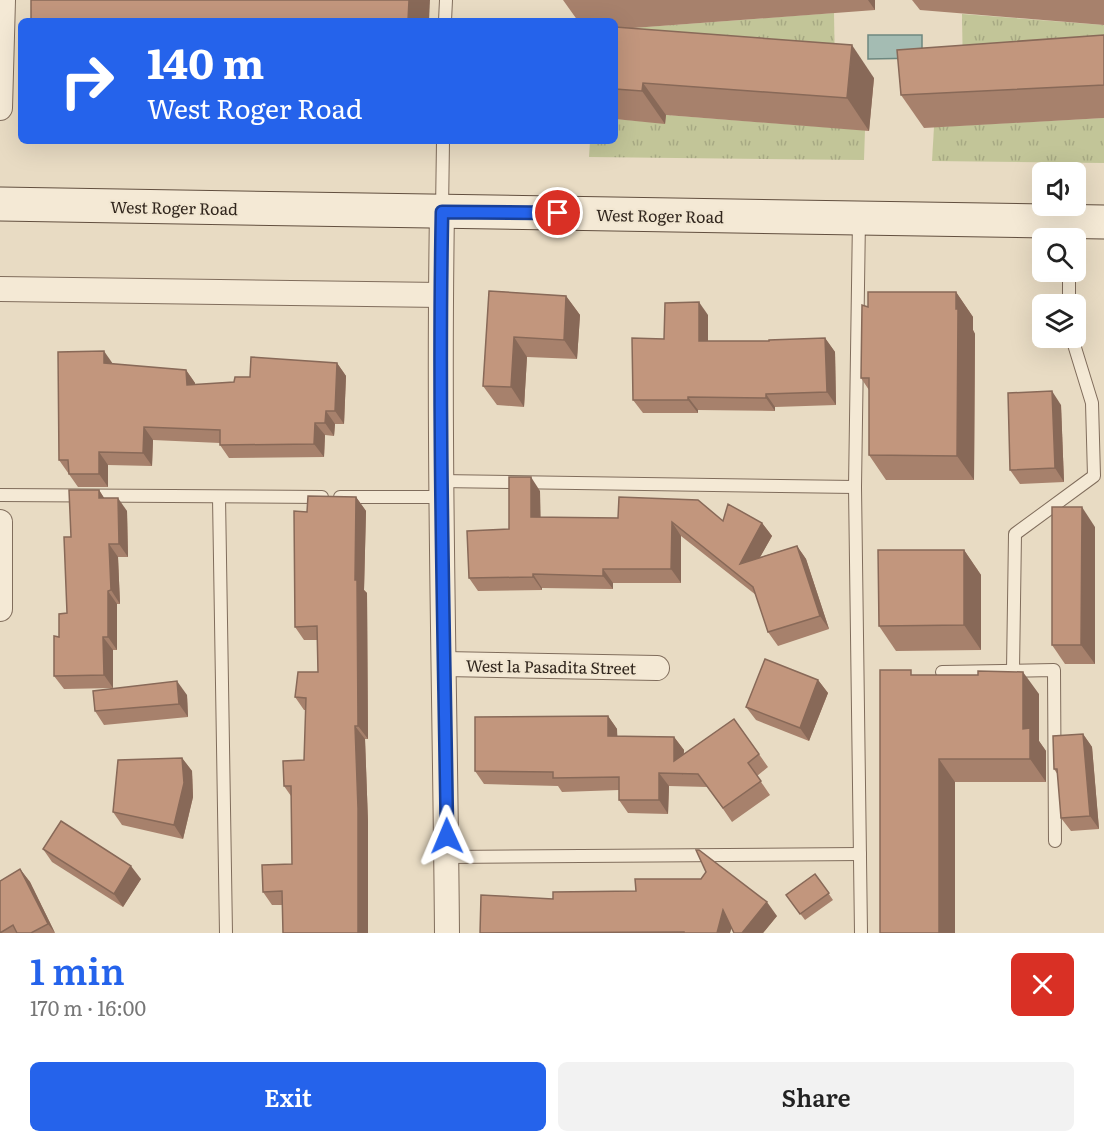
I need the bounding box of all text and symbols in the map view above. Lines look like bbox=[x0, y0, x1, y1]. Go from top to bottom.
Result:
text: 140 m bbox=[147, 30, 264, 92]
icon: right bbox=[48, 42, 126, 120]
text: West Roger Road bbox=[147, 87, 362, 127]
map controls bbox=[1032, 162, 1086, 348]
button: sound bbox=[1032, 162, 1086, 216]
pin bbox=[532, 187, 583, 238]
street label: West Roger Road bbox=[110, 194, 238, 220]
icon: arrive bbox=[541, 196, 574, 229]
street label: West Roger Road bbox=[596, 202, 724, 228]
button: search bbox=[1032, 228, 1086, 282]
button: layers bbox=[1032, 294, 1086, 348]
street label: West la Pasadita Street bbox=[466, 653, 637, 679]
position arrow bbox=[415, 804, 479, 868]
text: 1 min bbox=[30, 943, 125, 996]
button: close bbox=[1011, 953, 1074, 1016]
text: 170 m · 16:00 bbox=[30, 992, 146, 1022]
button: Exit bbox=[30, 1062, 546, 1131]
button: Share bbox=[558, 1062, 1074, 1131]

